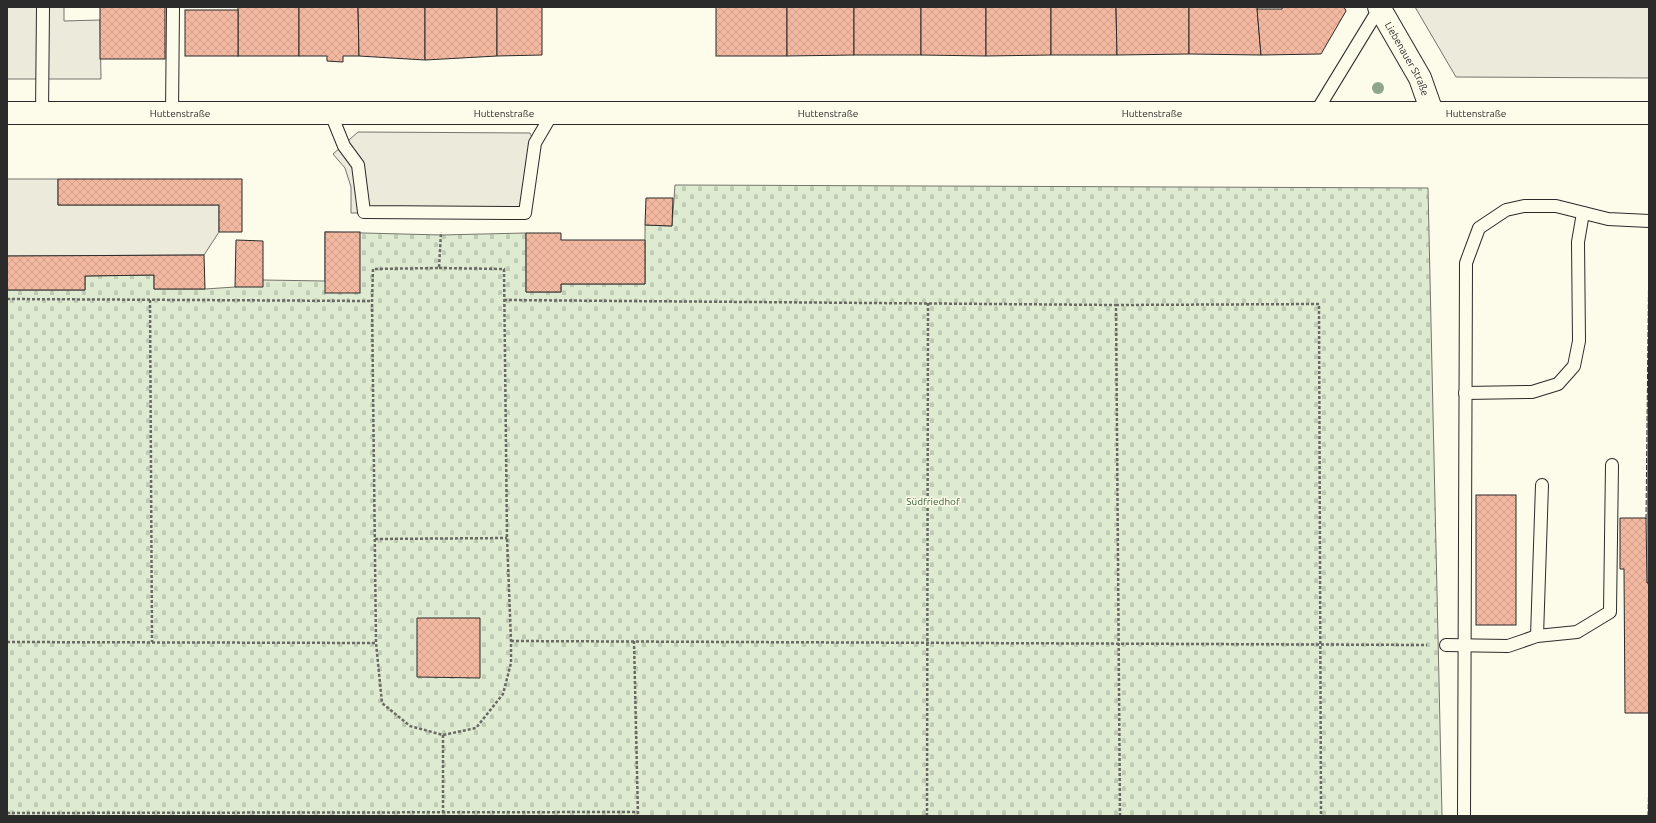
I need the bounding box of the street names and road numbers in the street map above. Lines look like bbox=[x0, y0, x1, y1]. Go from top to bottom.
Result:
street label: Liebenauer Straße bbox=[1383, 20, 1431, 97]
street label: Huttenstraße bbox=[150, 108, 210, 119]
street label: Huttenstraße bbox=[474, 108, 534, 119]
street label: Huttenstraße bbox=[798, 108, 858, 119]
street label: Huttenstraße bbox=[1122, 108, 1182, 119]
street label: Huttenstraße bbox=[1446, 108, 1506, 119]

